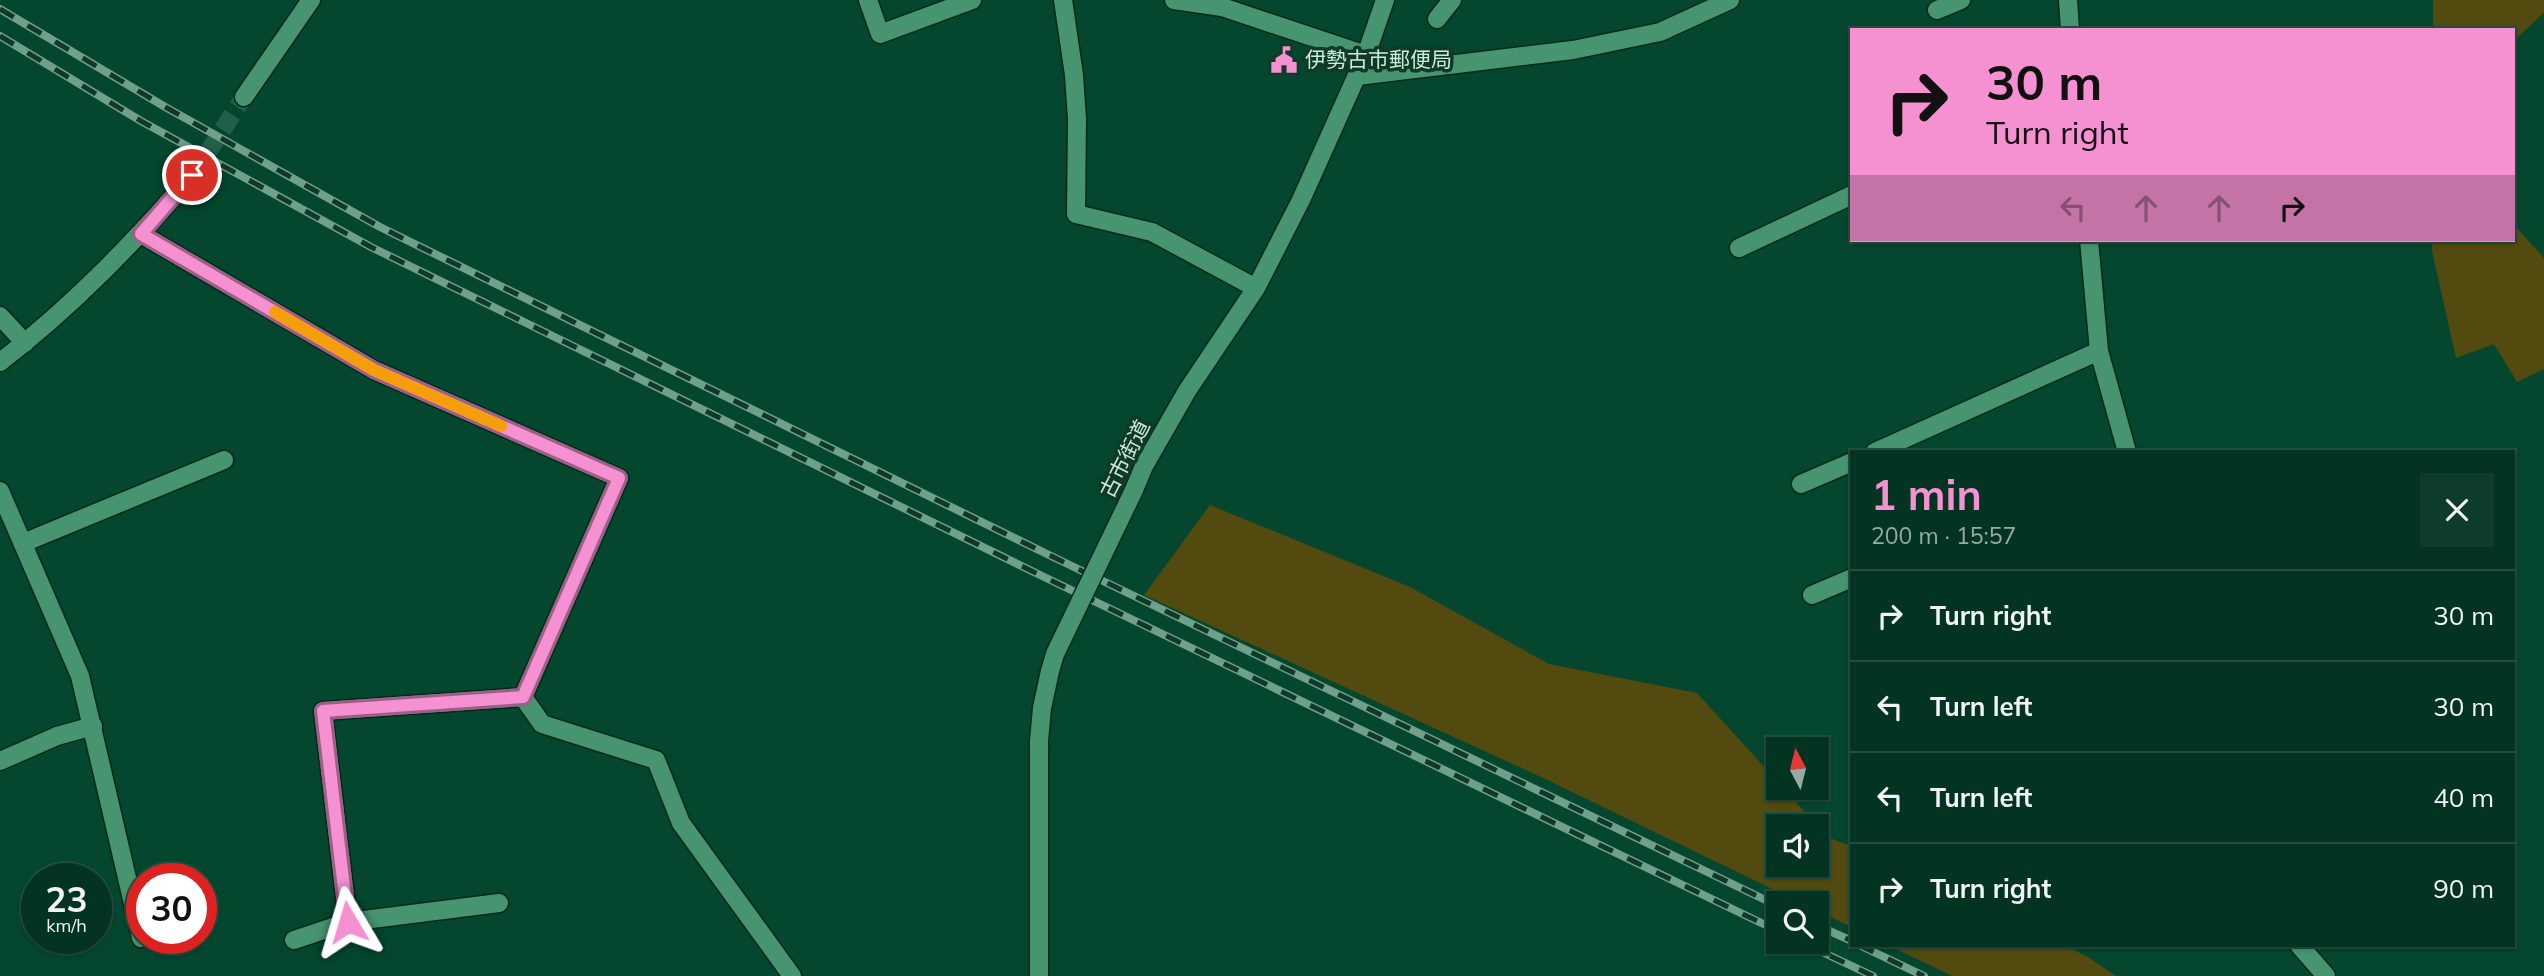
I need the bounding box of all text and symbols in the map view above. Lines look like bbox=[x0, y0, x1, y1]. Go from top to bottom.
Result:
public building icon: 伊勢古市郵便局 bbox=[1269, 45, 1299, 75]
place label: 伊勢古市郵便局 bbox=[1305, 46, 1452, 72]
text: 30 m bbox=[1986, 51, 2102, 112]
icon: right bbox=[1871, 56, 1962, 147]
text: Turn right bbox=[1986, 112, 2129, 152]
pin bbox=[162, 145, 222, 205]
icon: arrive bbox=[173, 156, 211, 194]
icon: left bbox=[2054, 189, 2092, 227]
icon: ahead bbox=[2127, 189, 2165, 227]
icon: ahead bbox=[2200, 189, 2238, 227]
icon: right bbox=[2273, 189, 2311, 227]
street label: 古市街道 bbox=[1093, 415, 1155, 502]
text: 1 min bbox=[1871, 468, 1982, 521]
button: close bbox=[2420, 473, 2494, 547]
text: 200 m · 15:57 bbox=[1871, 521, 2016, 550]
icon: right bbox=[1871, 597, 1909, 635]
text: Turn right bbox=[1930, 599, 2051, 632]
text: 30 m bbox=[2433, 599, 2494, 632]
icon: left bbox=[1871, 688, 1909, 726]
text: Turn left bbox=[1930, 690, 2032, 723]
text: 30 m bbox=[2433, 690, 2494, 723]
north arrow bbox=[1766, 737, 1829, 800]
map controls bbox=[1766, 737, 1829, 954]
icon: left bbox=[1871, 779, 1909, 817]
text: Turn left bbox=[1930, 781, 2032, 814]
text: 40 m bbox=[2433, 781, 2494, 814]
button: sound bbox=[1766, 814, 1829, 877]
speed limit sign: 30 bbox=[126, 863, 217, 954]
icon: right bbox=[1871, 870, 1909, 908]
text: Turn right bbox=[1930, 872, 2051, 905]
text: 90 m bbox=[2433, 872, 2494, 905]
text: 23 bbox=[45, 877, 88, 921]
position arrow bbox=[311, 885, 385, 959]
button: search bbox=[1766, 891, 1829, 954]
text: km/h bbox=[46, 914, 87, 937]

